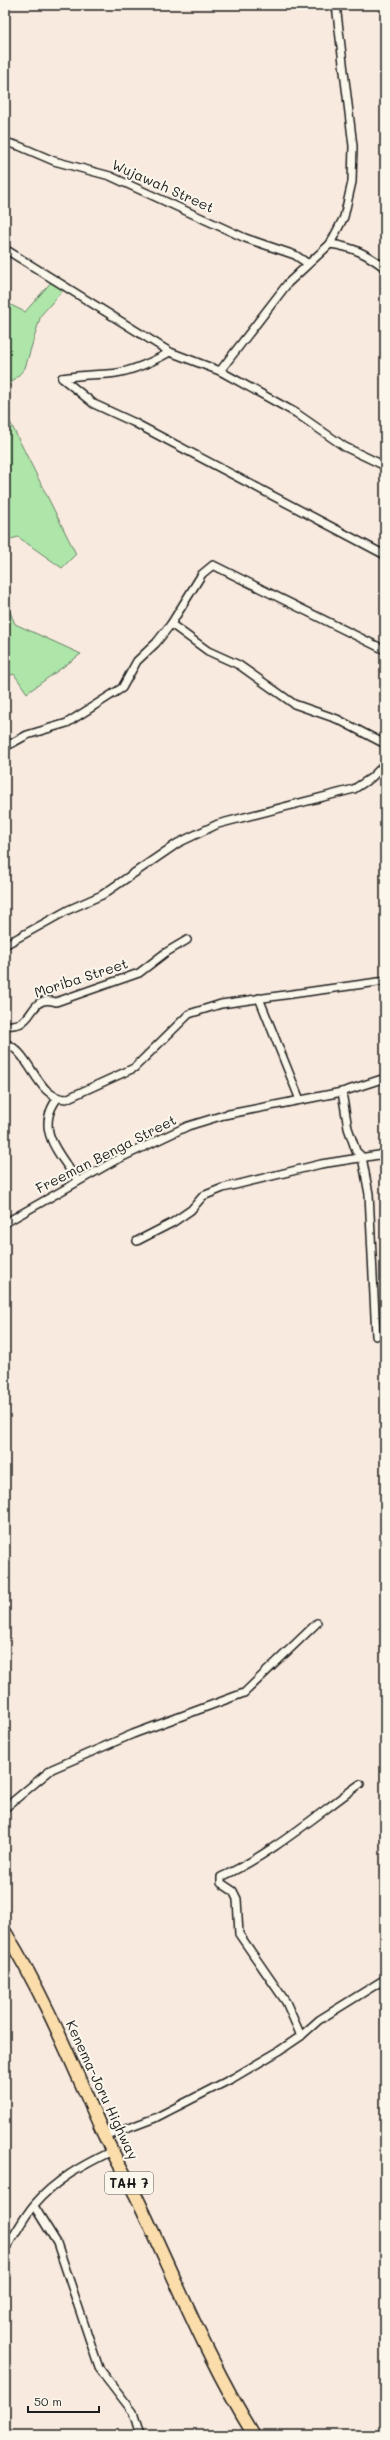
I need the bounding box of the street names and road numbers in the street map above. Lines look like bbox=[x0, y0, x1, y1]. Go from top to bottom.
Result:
street label: Wujawah Street bbox=[109, 155, 217, 217]
street label: Moriba Street bbox=[32, 953, 130, 1002]
street label: Freeman Benga Street bbox=[32, 1110, 179, 1197]
street label: Kenema-Joru Highway bbox=[62, 2017, 143, 2163]
road number: TAH 7 bbox=[105, 2172, 153, 2194]

